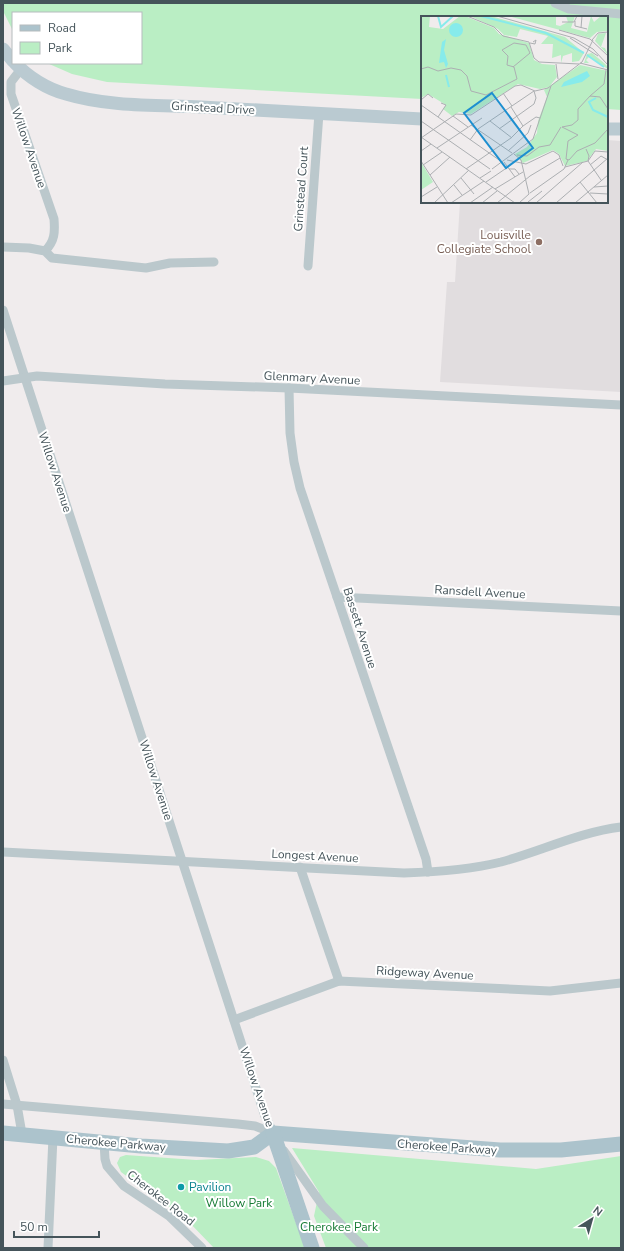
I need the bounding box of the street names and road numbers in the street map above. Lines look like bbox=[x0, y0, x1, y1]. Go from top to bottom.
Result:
street label: Grinstead Drive bbox=[171, 98, 255, 118]
street label: Willow Avenue bbox=[8, 106, 50, 190]
street label: Grinstead Court bbox=[290, 145, 312, 232]
street label: Glenmary Avenue bbox=[263, 367, 361, 389]
street label: Willow Avenue bbox=[34, 430, 76, 514]
street label: Ransdell Avenue bbox=[434, 582, 526, 602]
street label: Bassett Avenue bbox=[339, 585, 381, 671]
street label: Willow Avenue bbox=[135, 738, 177, 822]
street label: Longest Avenue bbox=[271, 846, 359, 866]
street label: Ridgeway Avenue bbox=[376, 962, 474, 984]
street label: Willow Avenue bbox=[236, 1045, 278, 1129]
street label: Cherokee Parkway bbox=[65, 1131, 167, 1155]
street label: Cherokee Parkway bbox=[397, 1136, 498, 1159]
street label: Cherokee Road bbox=[124, 1167, 198, 1229]

